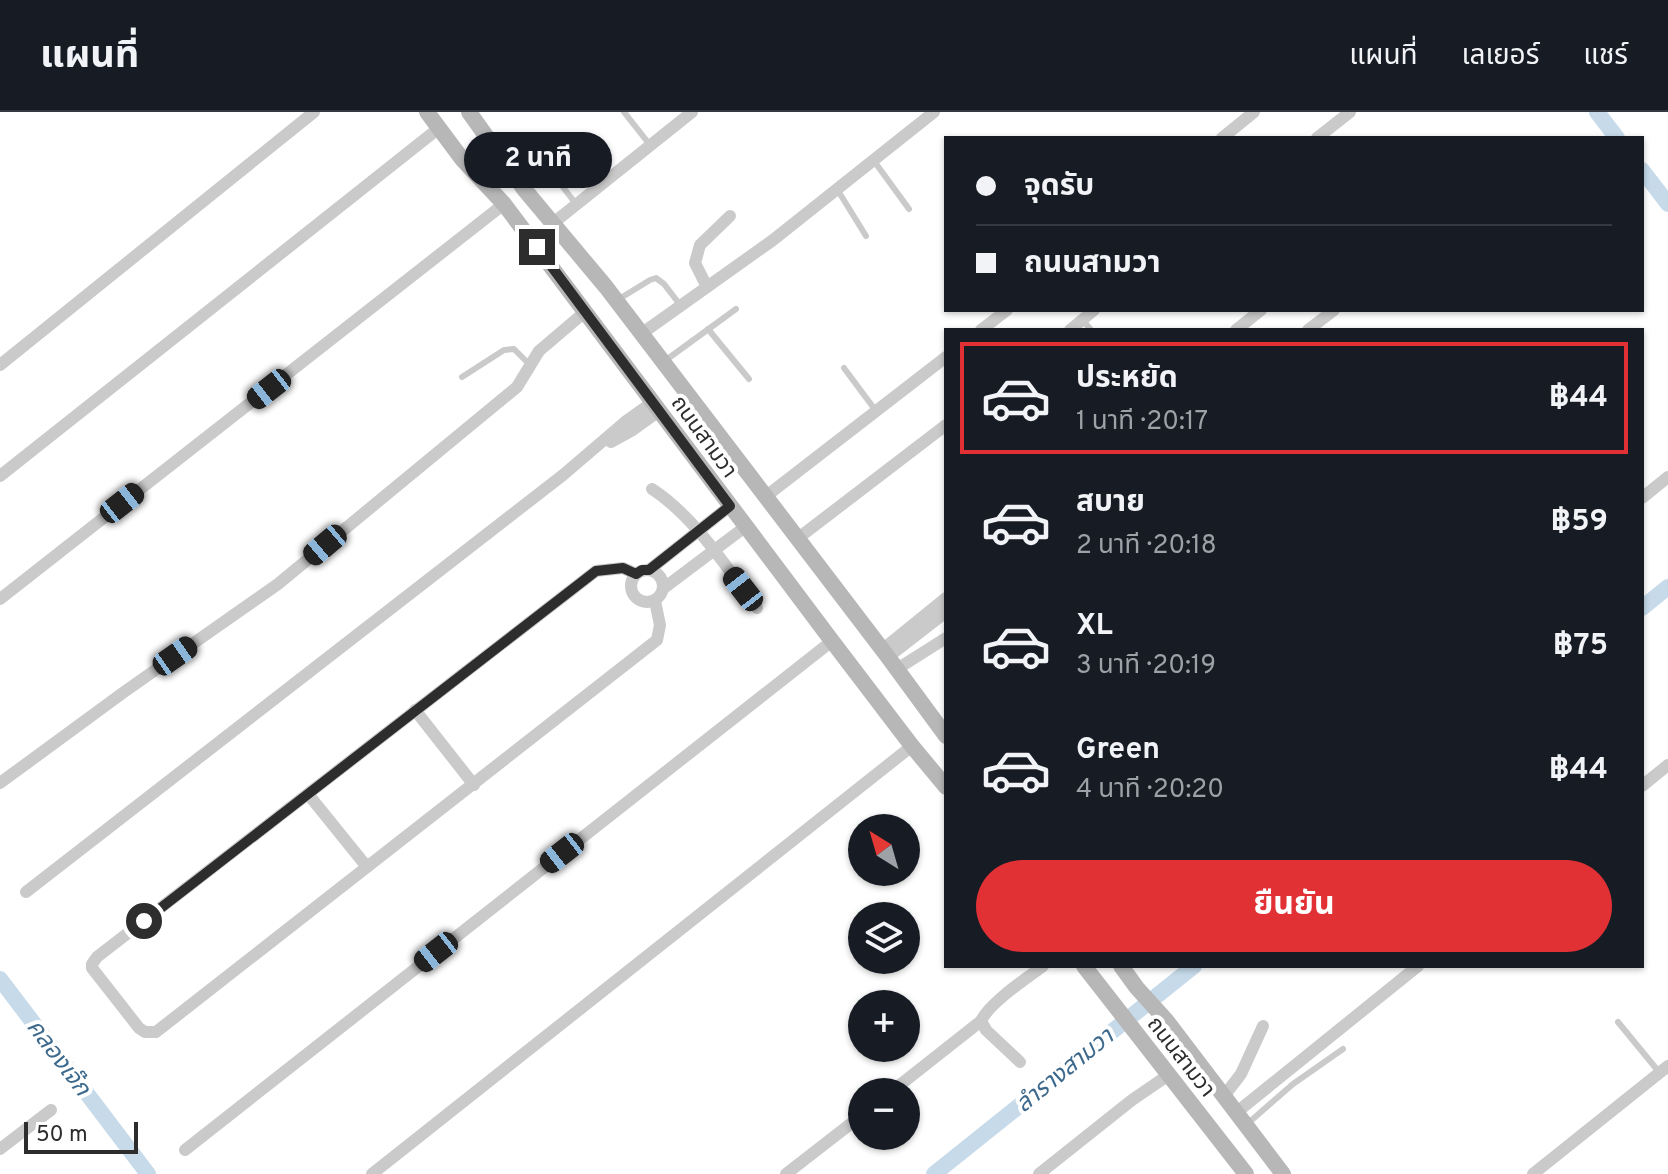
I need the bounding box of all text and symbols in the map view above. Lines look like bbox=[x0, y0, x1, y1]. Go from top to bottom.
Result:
text: แผนที่ bbox=[40, 33, 139, 82]
text: แผนที่ bbox=[1349, 39, 1418, 75]
text: เลเยอร์ bbox=[1462, 39, 1539, 75]
text: แชร์ bbox=[1583, 39, 1628, 75]
callout: 2 นาที bbox=[463, 131, 611, 187]
text: 2 นาที bbox=[504, 143, 572, 176]
text: จุดรับ bbox=[1024, 169, 1094, 206]
route end bbox=[519, 229, 555, 265]
text: ถนนสามวา bbox=[1024, 246, 1160, 283]
text: ประหยัด bbox=[1076, 361, 1178, 398]
icon: car bbox=[980, 362, 1052, 434]
car bbox=[243, 365, 295, 413]
text: ฿44 bbox=[1549, 380, 1608, 417]
street label: ถนนสามวา bbox=[664, 391, 742, 484]
text: 1 นาที · 20:17 bbox=[1076, 406, 1208, 439]
car bbox=[96, 479, 148, 527]
text: สบาย bbox=[1076, 485, 1145, 522]
icon: car bbox=[980, 486, 1052, 558]
text: ฿59 bbox=[1551, 504, 1608, 541]
car bbox=[299, 520, 351, 570]
text: 2 นาที · 20:18 bbox=[1076, 530, 1217, 563]
car bbox=[719, 563, 767, 615]
text: XL bbox=[1076, 608, 1113, 645]
icon: car bbox=[980, 610, 1052, 682]
text: ฿75 bbox=[1553, 628, 1608, 665]
car bbox=[148, 632, 202, 680]
text: 3 นาที · 20:19 bbox=[1076, 650, 1216, 683]
text: Green bbox=[1076, 732, 1160, 769]
icon: car bbox=[980, 734, 1052, 806]
text: ฿44 bbox=[1549, 752, 1608, 789]
text: 4 นาที · 20:20 bbox=[1076, 774, 1224, 807]
north arrow bbox=[848, 814, 920, 886]
map controls bbox=[848, 814, 920, 1150]
car bbox=[536, 829, 588, 877]
button: ยืนยัน bbox=[976, 860, 1612, 952]
button: layers bbox=[848, 902, 920, 974]
route start bbox=[126, 903, 162, 939]
car bbox=[410, 928, 462, 976]
button: + bbox=[848, 990, 920, 1062]
street label: ถนนสามวา bbox=[1140, 1012, 1220, 1103]
water label: คลองเจ๊ก bbox=[19, 1014, 97, 1104]
water label: ลำรางสามวา bbox=[1010, 1022, 1121, 1120]
button: − bbox=[848, 1078, 920, 1150]
scale bar bbox=[24, 1118, 138, 1154]
text: 50 m bbox=[36, 1122, 88, 1149]

